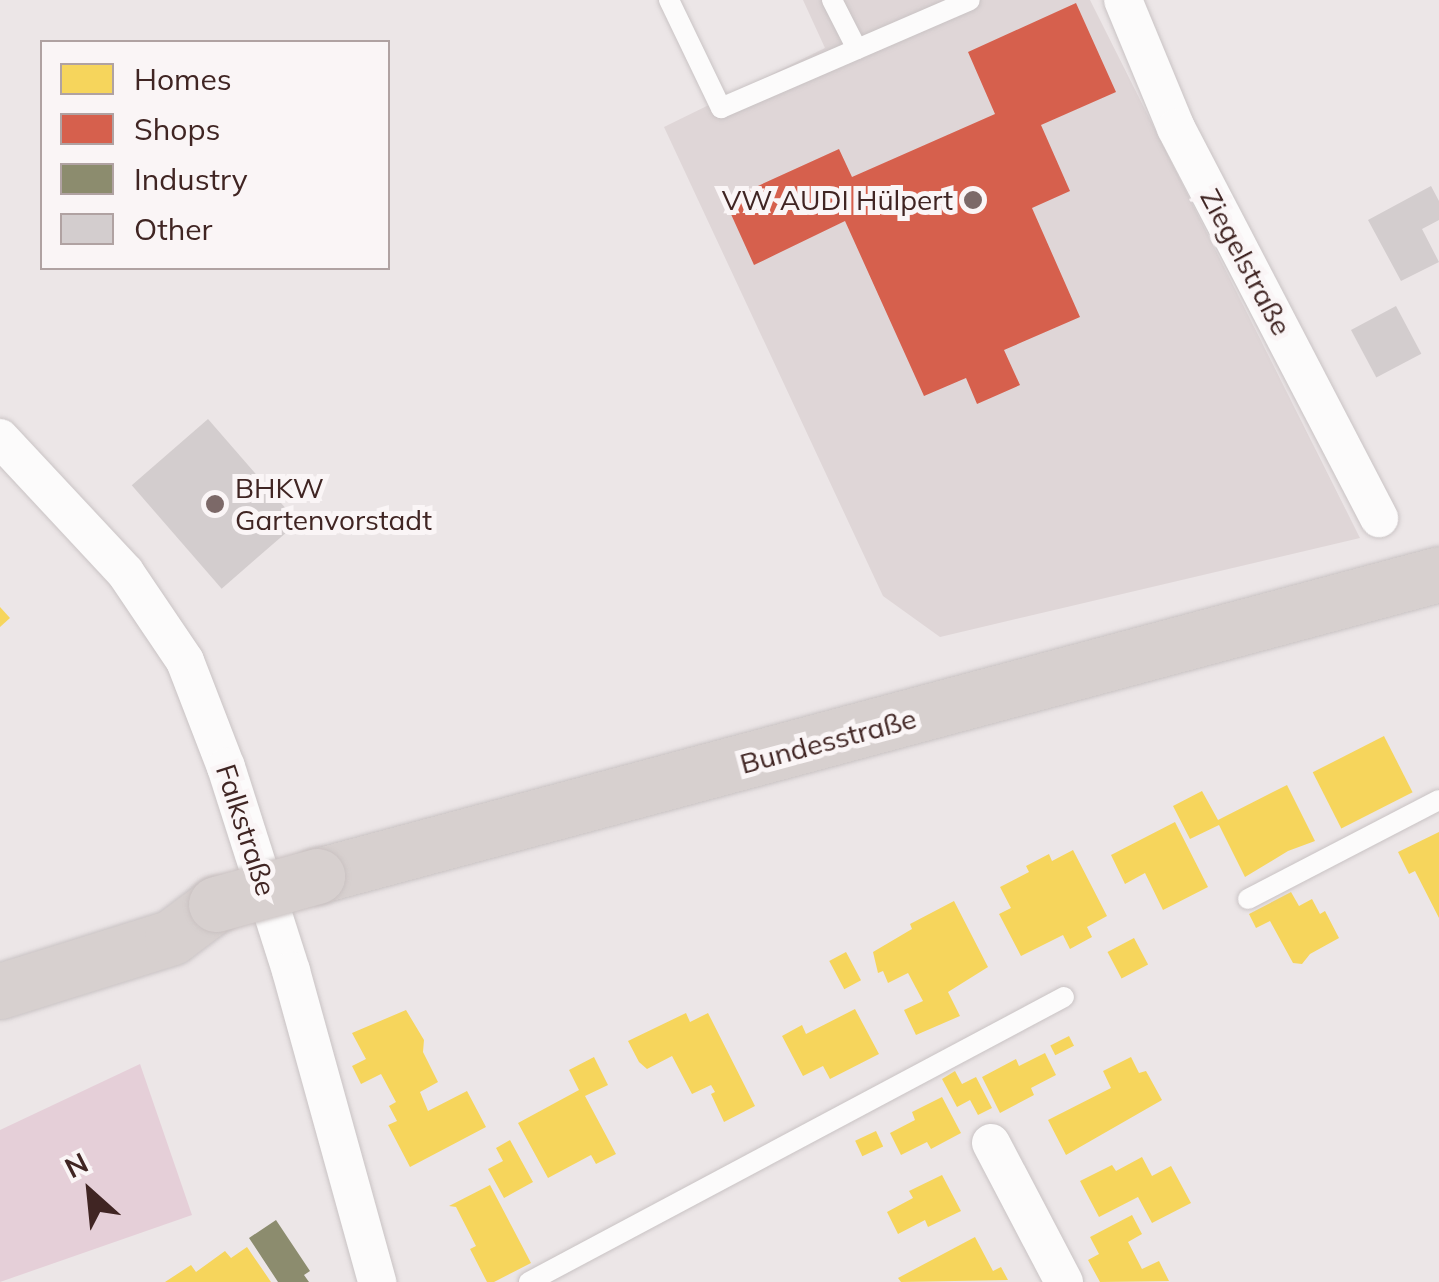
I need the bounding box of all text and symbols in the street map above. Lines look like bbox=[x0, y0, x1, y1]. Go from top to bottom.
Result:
legend bbox=[40, 40, 390, 270]
text: Homes bbox=[134, 60, 232, 98]
text: Shops bbox=[134, 110, 220, 148]
text: Industry bbox=[134, 160, 248, 198]
place label: VW AUDI Hülpert bbox=[722, 183, 953, 217]
street label: Ziegelstraße bbox=[1193, 183, 1299, 341]
marker: VW AUDI Hülpert bbox=[962, 189, 984, 211]
text: Other bbox=[134, 210, 212, 248]
place label: BHKW Gartenvorstadt bbox=[235, 471, 432, 537]
marker: BHKW Gartenvorstadt bbox=[204, 493, 226, 515]
street label: Bundesstraße bbox=[736, 701, 920, 781]
street label: Falkstraße bbox=[209, 760, 283, 900]
north arrow bbox=[40, 1142, 140, 1242]
text: N bbox=[59, 1144, 94, 1185]

